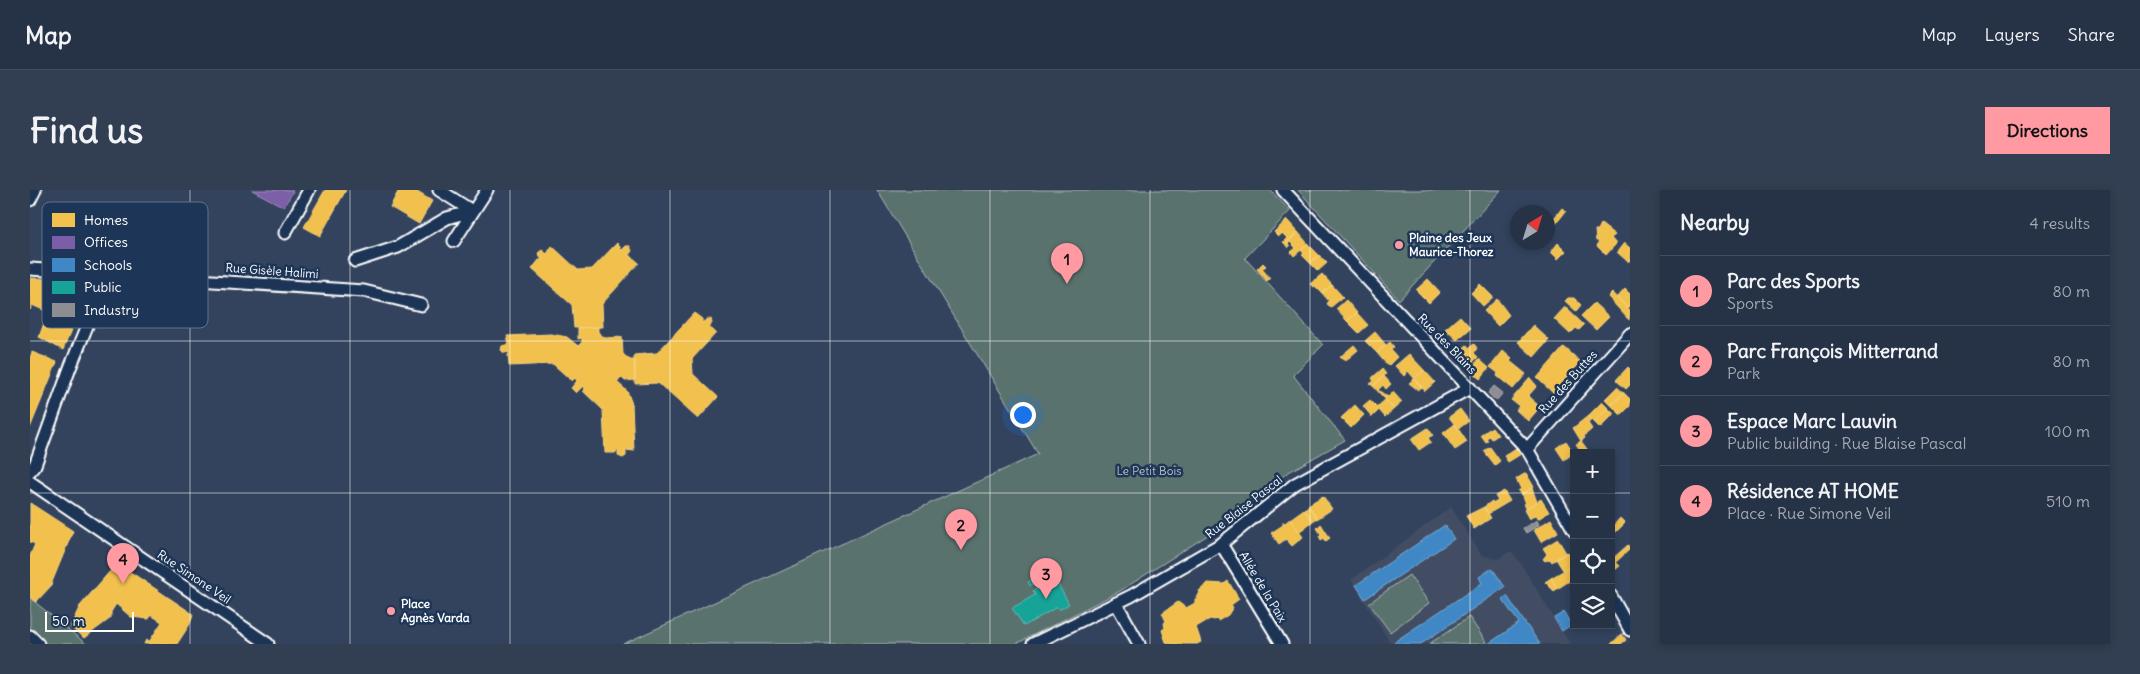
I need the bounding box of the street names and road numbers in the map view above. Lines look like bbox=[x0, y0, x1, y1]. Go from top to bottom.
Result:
street label: Rue Gisèle Halimi bbox=[225, 260, 319, 281]
street label: Rue des Blains bbox=[1415, 310, 1480, 377]
street label: Rue des Buttes bbox=[1535, 347, 1600, 417]
street label: Rue Blaise Pascal bbox=[1202, 472, 1285, 541]
street label: Rue Simone Veil bbox=[155, 546, 234, 607]
street label: Allée de la Paix bbox=[1236, 549, 1290, 625]

